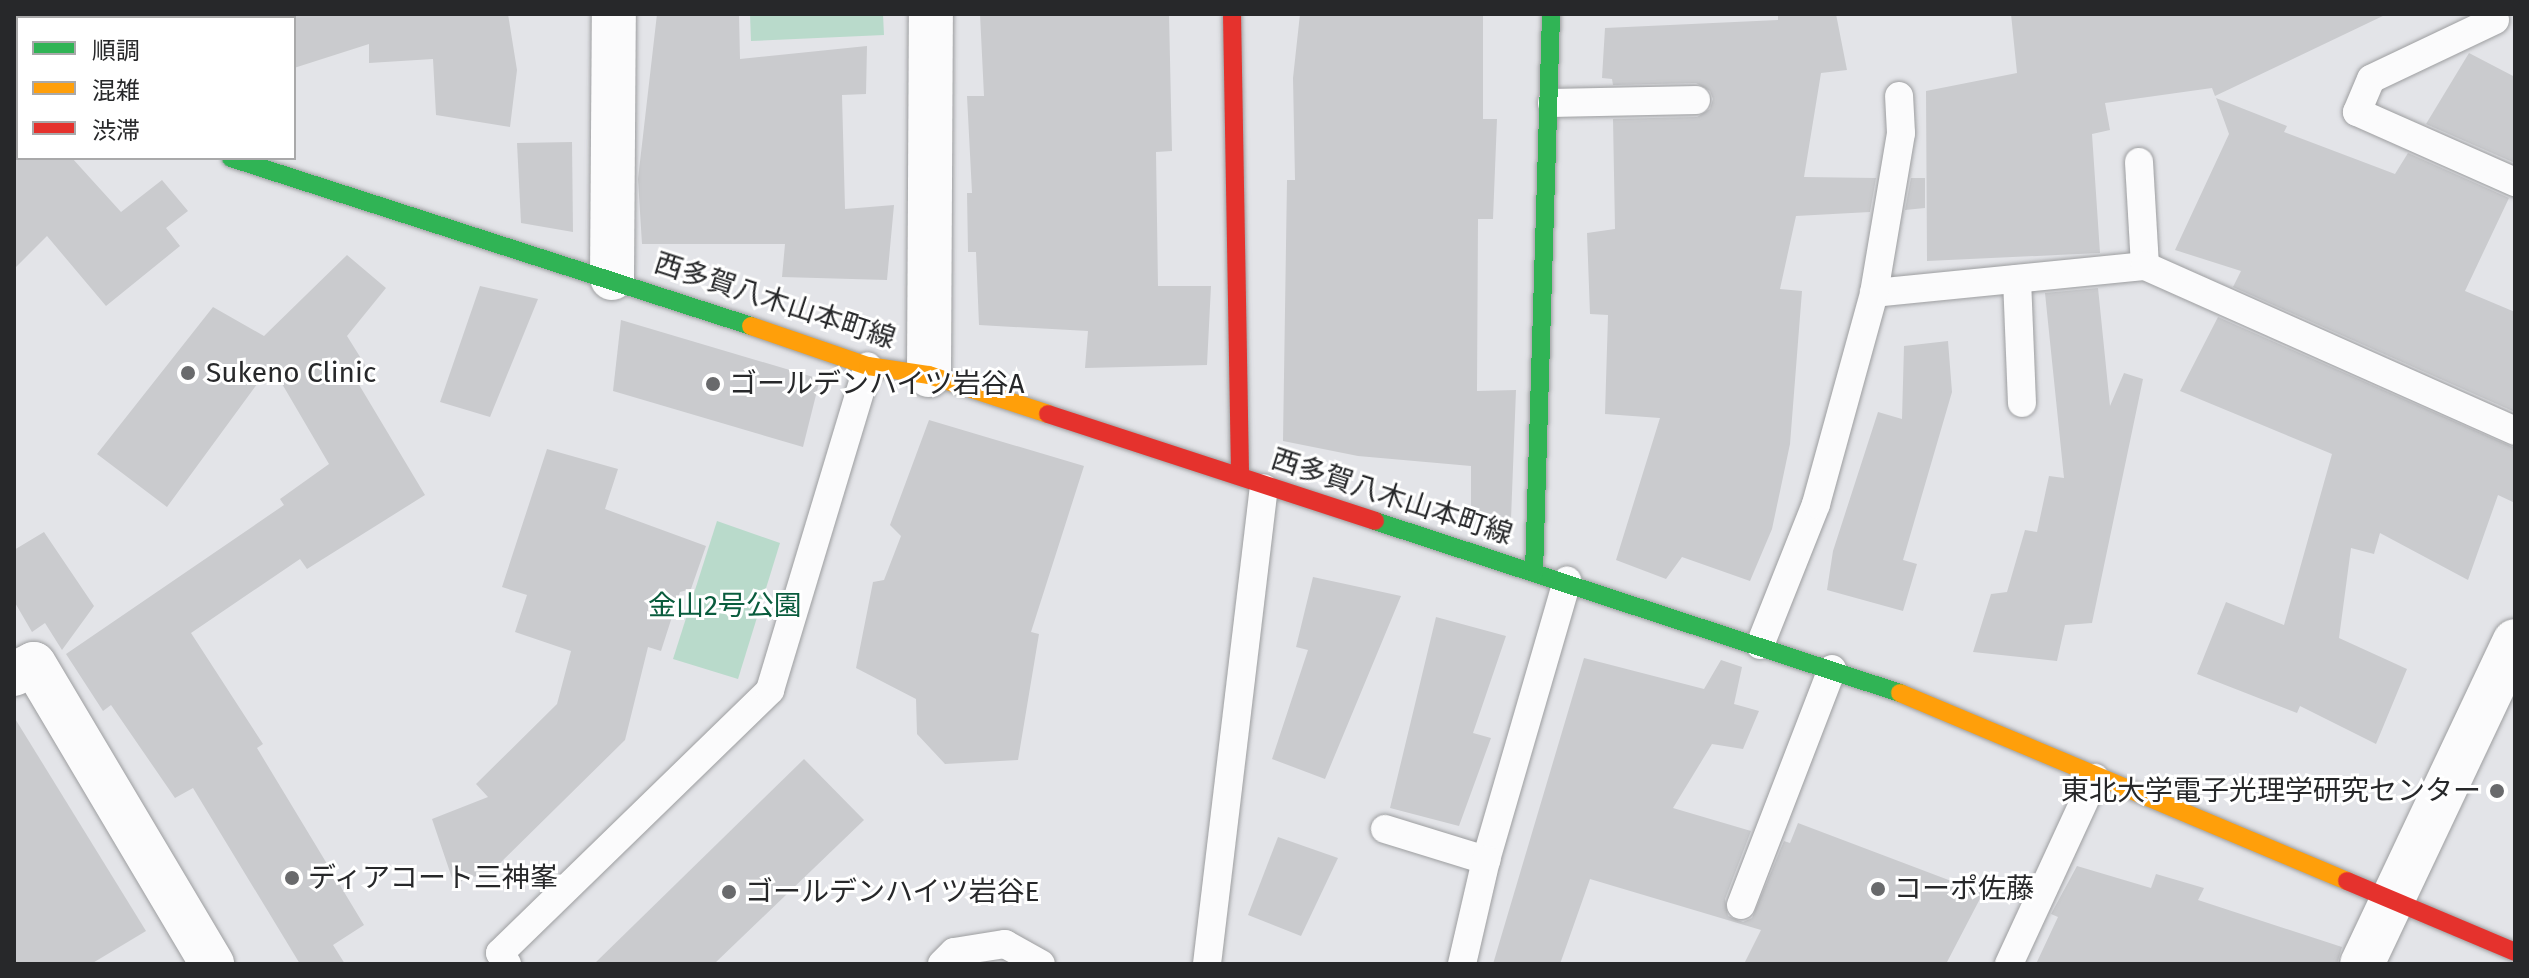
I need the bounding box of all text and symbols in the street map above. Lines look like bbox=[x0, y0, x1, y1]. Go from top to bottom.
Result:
legend bbox=[16, 16, 296, 160]
text: 順調 bbox=[92, 37, 140, 65]
text: 混雑 bbox=[92, 77, 140, 105]
text: 渋滞 bbox=[92, 117, 140, 145]
street label: 西多賀八木山本町線 bbox=[650, 246, 900, 356]
place label: Sukeno Clinic bbox=[206, 356, 376, 390]
marker: Sukeno Clinic bbox=[177, 362, 199, 384]
place label: ゴールデンハイツ岩谷A bbox=[729, 367, 1025, 401]
marker: ゴールデンハイツ岩谷A bbox=[704, 375, 722, 393]
street label: 西多賀八木山本町線 bbox=[1267, 442, 1517, 552]
park label: 金山2号公園 bbox=[648, 589, 802, 623]
place label: 東北大学電子光理学研究センター bbox=[2061, 774, 2481, 808]
marker: 東北大学電子光理学研究センター bbox=[2488, 782, 2506, 800]
place label: ディアコート三神峯 bbox=[308, 861, 560, 895]
marker: ディアコート三神峯 bbox=[283, 869, 301, 887]
place label: コーポ佐藤 bbox=[1894, 872, 2034, 906]
place label: ゴールデンハイツ岩谷E bbox=[745, 875, 1040, 909]
marker: コーポ佐藤 bbox=[1869, 880, 1887, 898]
marker: ゴールデンハイツ岩谷E bbox=[720, 883, 738, 901]

